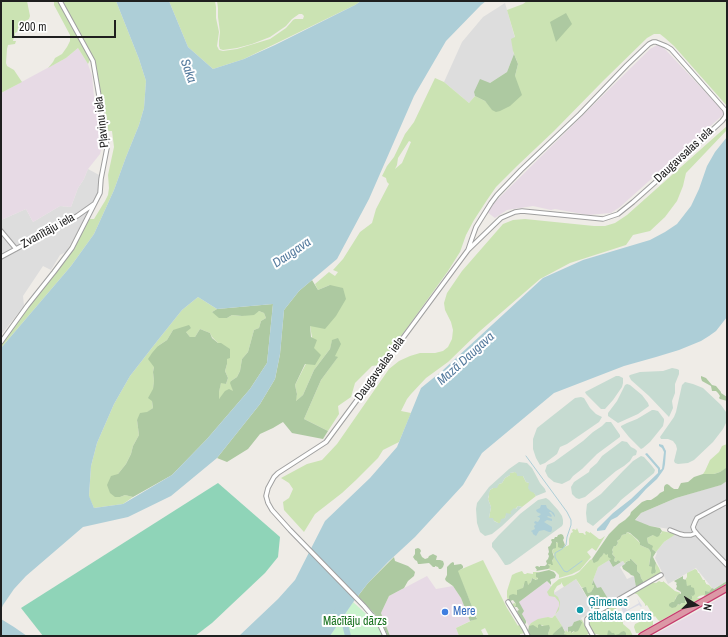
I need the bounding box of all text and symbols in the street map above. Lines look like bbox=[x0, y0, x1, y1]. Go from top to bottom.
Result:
scale bar bbox=[14, 12, 118, 38]
text: 200 m bbox=[19, 19, 46, 35]
water label: Saka bbox=[177, 57, 199, 85]
street label: Pļaviņu iela bbox=[92, 96, 112, 148]
street label: Daugavsalas iela bbox=[651, 124, 717, 186]
street label: Zvanītāju iela bbox=[19, 210, 77, 252]
water label: Daugava bbox=[270, 235, 314, 271]
water label: Mazā Daugava bbox=[434, 329, 498, 389]
street label: Daugavsalas iela bbox=[352, 334, 408, 404]
north arrow bbox=[676, 585, 716, 625]
place label: Ģimenes atbalsta centrs bbox=[588, 596, 652, 624]
text: N bbox=[700, 603, 715, 612]
place label: Mere bbox=[453, 605, 475, 619]
marker: Ģimenes atbalsta centrs bbox=[575, 605, 585, 615]
marker: Mere bbox=[440, 607, 450, 617]
park label: Mācītāju dārzs bbox=[323, 615, 387, 629]

